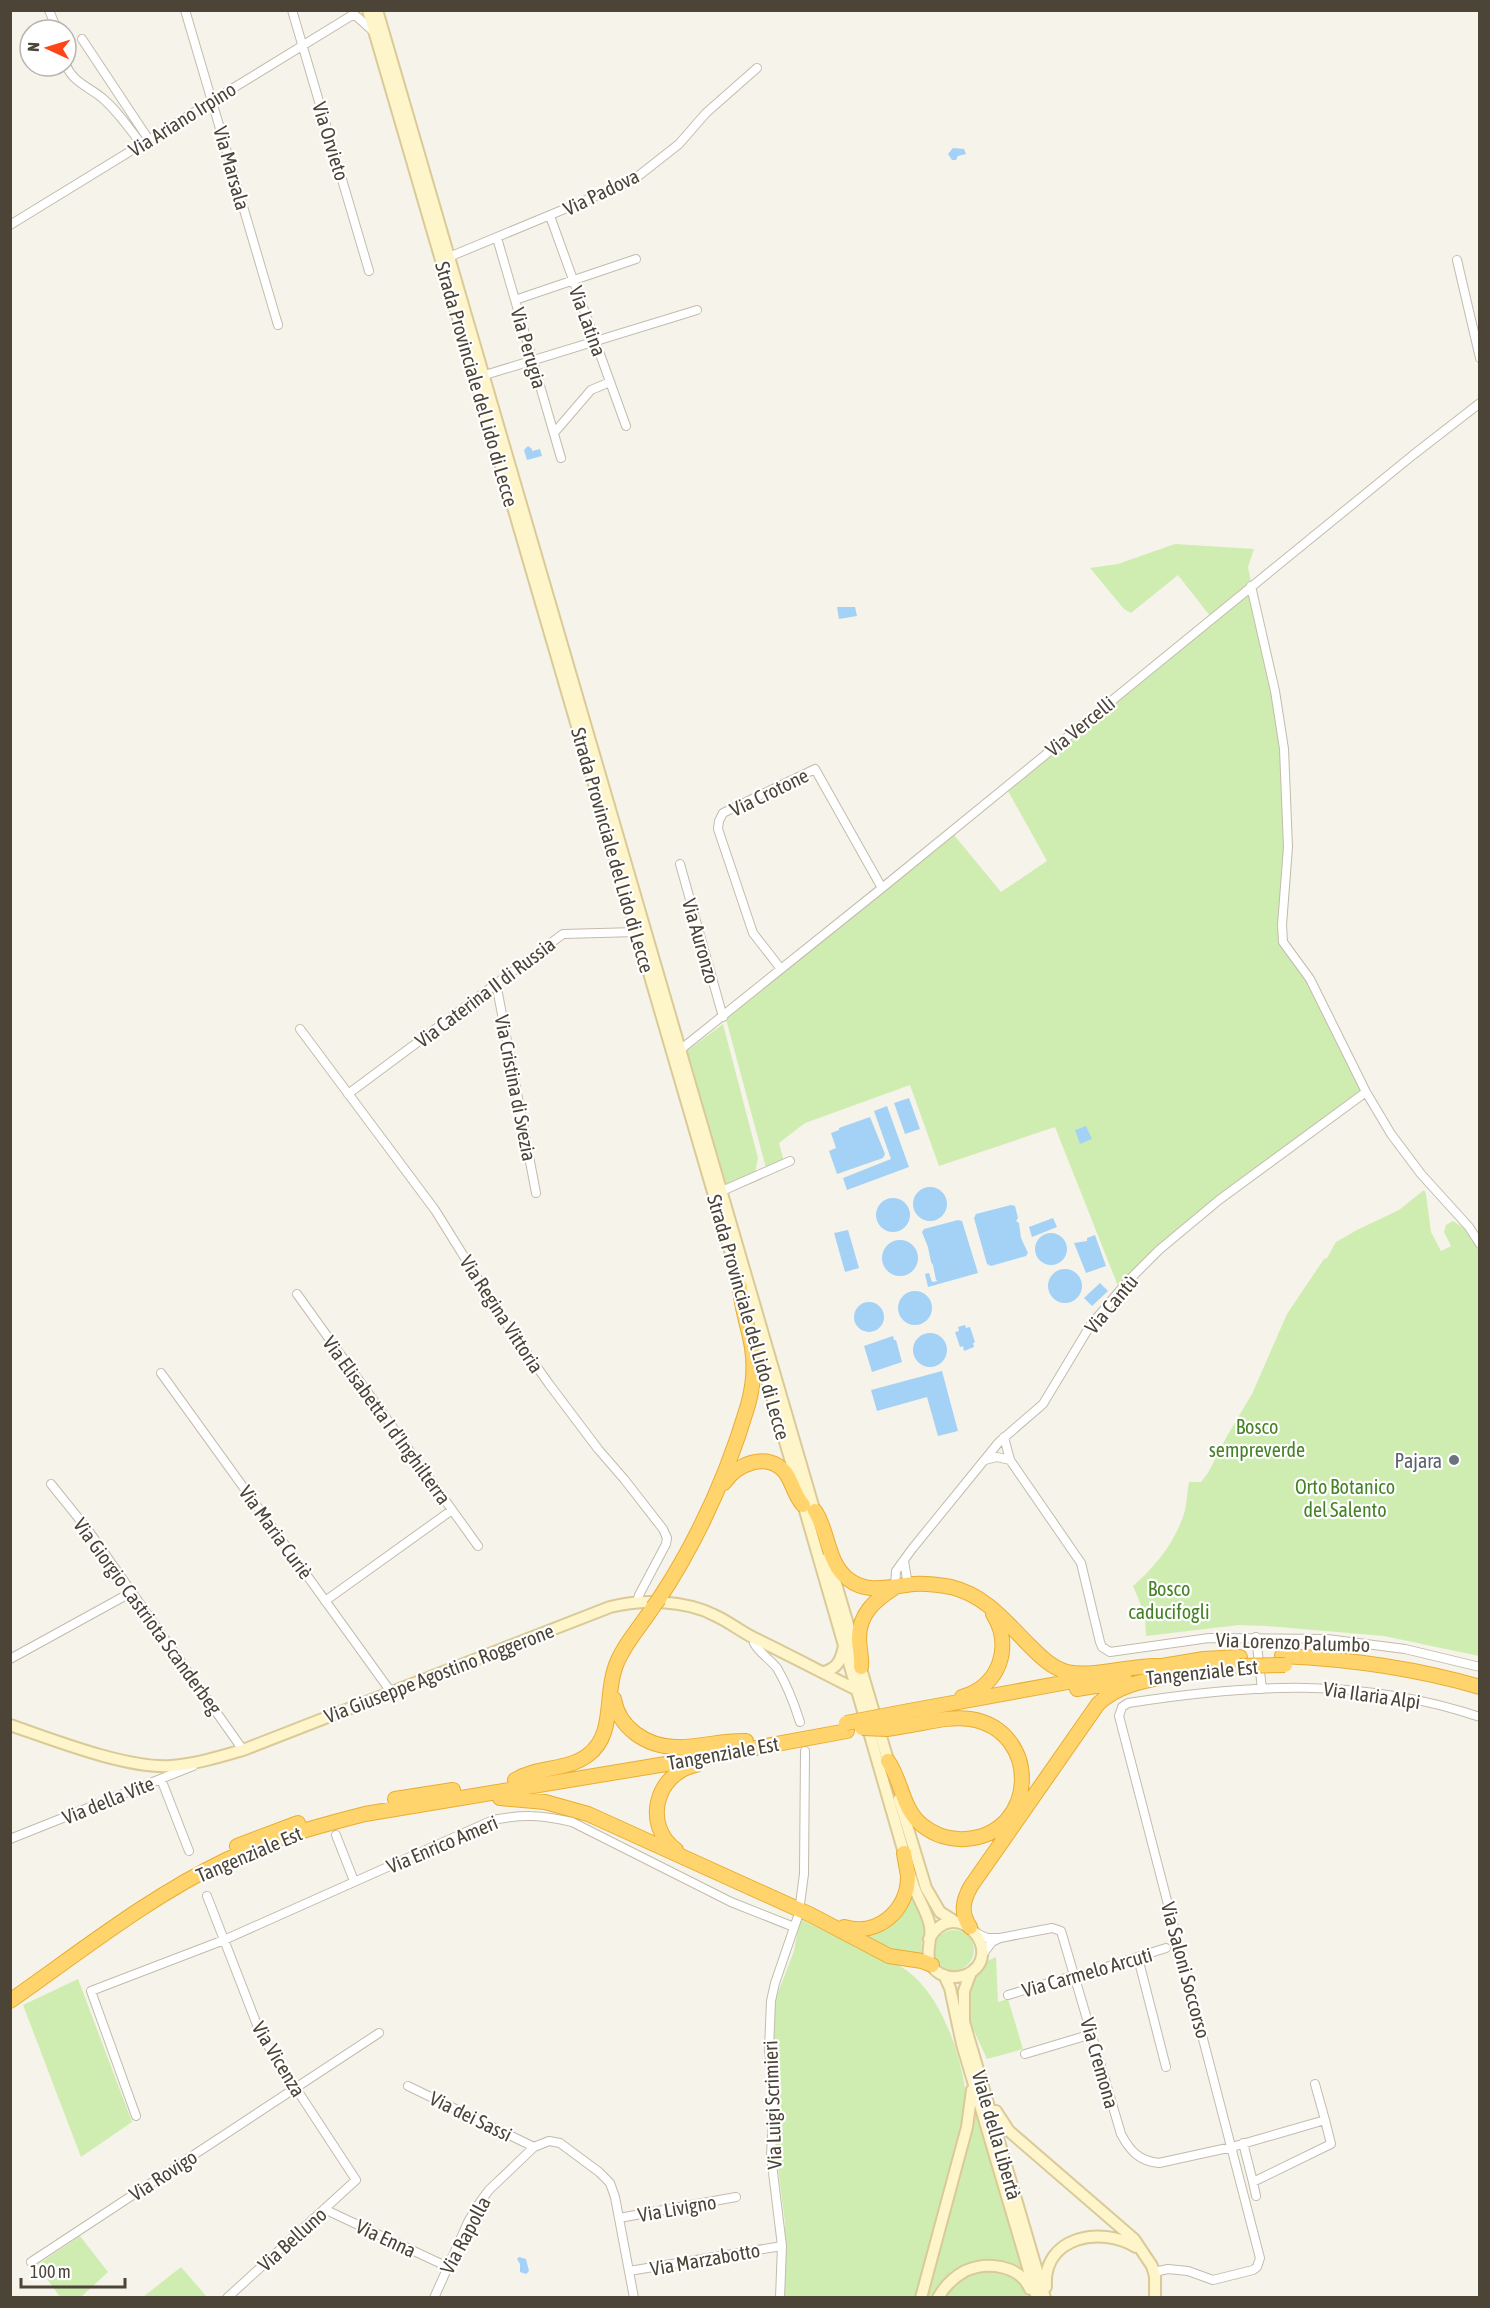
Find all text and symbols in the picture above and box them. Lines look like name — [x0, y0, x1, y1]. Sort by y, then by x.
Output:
north arrow — [18, 18, 78, 78]
text: N — [24, 42, 42, 52]
street label: Via Ariano Irpino — [124, 77, 240, 161]
street label: Via Orvieto — [308, 99, 354, 183]
street label: Via Marsala — [209, 123, 255, 213]
street label: Via Padova — [559, 164, 643, 220]
street label: Strada Provinciale del Lido di Lecce — [431, 259, 523, 509]
street label: Via Latina — [565, 283, 611, 359]
street label: Via Perugia — [506, 305, 552, 391]
street label: Via Vercelli — [1041, 691, 1119, 761]
street label: Strada Provinciale del Lido di Lecce — [567, 725, 659, 975]
street label: Via Crotone — [726, 763, 812, 821]
street label: Via Auronzo — [678, 896, 724, 986]
street label: Via Caterina II di Russia — [411, 932, 559, 1052]
street label: Via Cristina di Svezia — [491, 1013, 541, 1163]
street label: Strada Provinciale del Lido di Lecce — [703, 1192, 795, 1442]
street label: Via Regina Vittoria — [455, 1251, 549, 1377]
street label: Via Cantù — [1080, 1270, 1142, 1338]
street label: Via Elisabetta I d'Inghilterra — [318, 1331, 456, 1509]
park label: Bosco sempreverde — [1209, 1415, 1305, 1461]
place label: Pajara — [1395, 1449, 1442, 1472]
marker: Pajara — [1447, 1453, 1461, 1467]
park label: Orto Botanico del Salento — [1295, 1475, 1395, 1521]
street label: Via Maria Curiè — [234, 1481, 318, 1583]
street label: Via Giorgio Castriota Scanderbeg — [69, 1513, 227, 1719]
park label: Bosco caducifogli — [1128, 1577, 1210, 1623]
street label: Via Giuseppe Agostino Roggerone — [321, 1619, 557, 1727]
street label: Via Lorenzo Palumbo — [1215, 1628, 1371, 1656]
street label: Tangenziale Est — [1145, 1655, 1259, 1689]
street label: Via Ilaria Alpi — [1322, 1677, 1422, 1713]
street label: Tangenziale Est — [665, 1732, 781, 1774]
street label: Via della Vite — [59, 1771, 157, 1829]
street label: Via Enrico Ameri — [383, 1810, 501, 1878]
street label: Tangenziale Est — [193, 1821, 306, 1887]
street label: Via Saloni Soccorso — [1157, 1899, 1215, 2041]
street label: Via Carmelo Arcuti — [1019, 1942, 1155, 2002]
street label: Via Cremona — [1076, 2015, 1124, 2111]
street label: Via Vicenza — [248, 2017, 310, 2101]
street label: Via Luigi Scrimieri — [758, 2040, 786, 2170]
street label: Viale della Libertà — [968, 2068, 1026, 2202]
street label: Via dei Sassi — [426, 2086, 516, 2146]
street label: Via Rovigo — [125, 2145, 201, 2205]
street label: Via Livigno — [636, 2190, 718, 2226]
street label: Via Rapolla — [435, 2192, 495, 2278]
street label: Via Belluno — [253, 2202, 331, 2276]
street label: Via Enna — [352, 2214, 420, 2262]
street label: Via Marzabotto — [648, 2238, 762, 2280]
scale bar — [21, 2251, 124, 2289]
text: 100 m — [30, 2261, 71, 2282]

